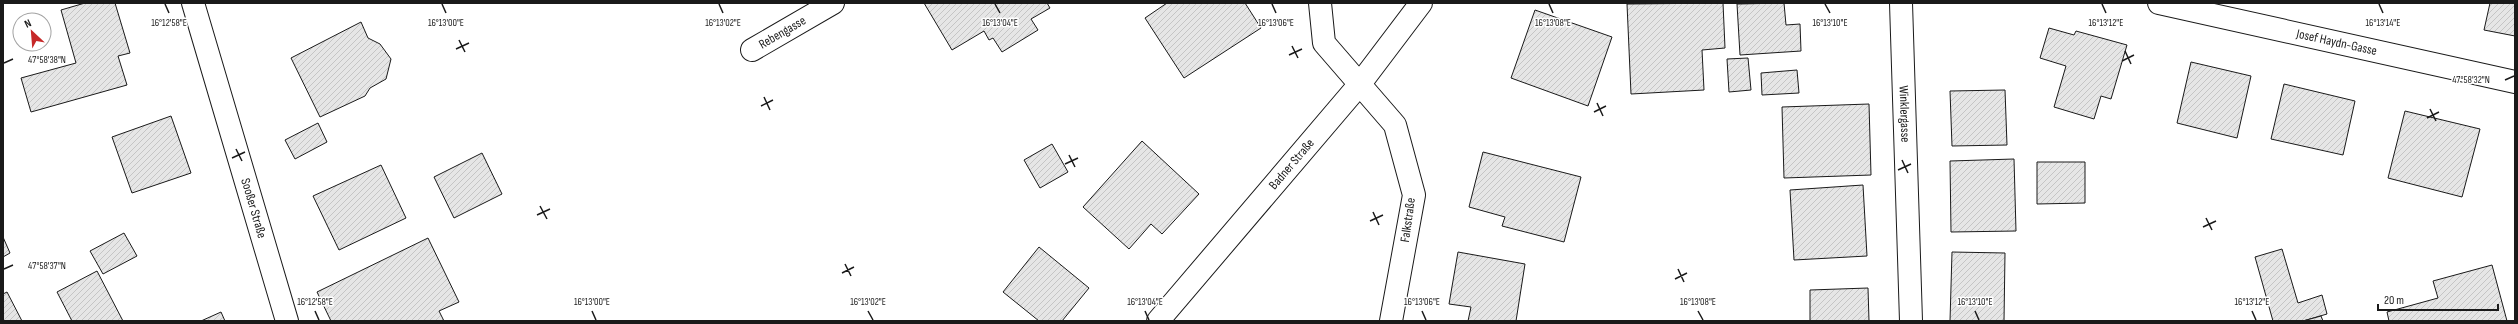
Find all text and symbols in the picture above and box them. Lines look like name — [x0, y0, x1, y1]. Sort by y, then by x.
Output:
north arrow — [12, 12, 52, 52]
street label: Rebengasse — [756, 13, 809, 52]
text: N — [22, 16, 33, 31]
text: 16°12'58"E — [151, 17, 187, 29]
text: 16°13'00"E — [428, 17, 464, 29]
text: 16°13'02"E — [705, 17, 741, 29]
text: 16°13'04"E — [982, 17, 1018, 29]
text: 16°13'06"E — [1258, 17, 1294, 29]
text: 16°13'08"E — [1535, 17, 1571, 29]
text: 16°13'10"E — [1812, 17, 1848, 29]
text: 16°13'12"E — [2089, 17, 2123, 29]
text: 16°13'14"E — [2366, 17, 2400, 29]
street label: Josef Haydn-Gasse — [2294, 26, 2378, 59]
text: 47°58'38"N — [28, 54, 66, 66]
text: 47°58'32"N — [2452, 74, 2490, 86]
street label: Winklergasse — [1896, 85, 1913, 143]
street label: Badner Straße — [1265, 136, 1318, 193]
street label: Sooßer Straße — [237, 176, 270, 240]
street label: Falkstraße — [1397, 197, 1419, 243]
text: 47°58'37"N — [28, 260, 66, 272]
scale bar — [2378, 286, 2498, 312]
text: 20 m — [2384, 293, 2404, 308]
text: 16°12'58"E — [297, 296, 333, 308]
text: 16°13'00"E — [574, 296, 610, 308]
text: 16°13'02"E — [850, 296, 886, 308]
text: 16°13'04"E — [1127, 296, 1163, 308]
text: 16°13'06"E — [1404, 296, 1440, 308]
text: 16°13'08"E — [1680, 296, 1716, 308]
text: 16°13'10"E — [1957, 296, 1993, 308]
text: 16°13'12"E — [2235, 296, 2269, 308]

